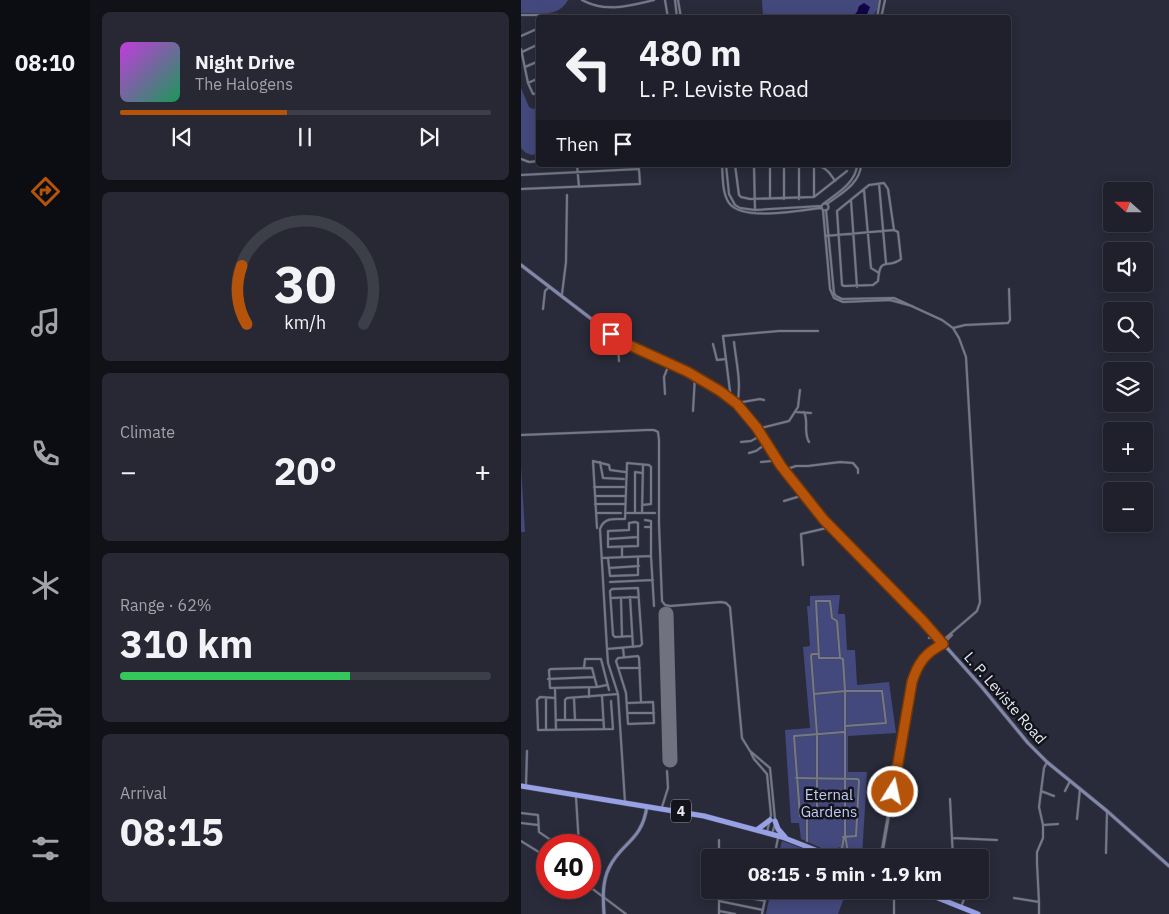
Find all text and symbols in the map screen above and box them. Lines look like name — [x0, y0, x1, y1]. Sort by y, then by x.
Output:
text: 480 m — [639, 30, 742, 76]
icon: left — [556, 35, 621, 100]
text: 08:10 — [15, 48, 75, 77]
text: Night Drive — [195, 50, 295, 74]
text: The Halogens — [195, 74, 293, 94]
text: L. P. Leviste Road — [639, 74, 809, 103]
icon: previous — [168, 123, 196, 151]
icon: pause — [291, 123, 319, 151]
icon: next — [415, 123, 443, 151]
icon: arrive — [609, 130, 637, 158]
text: Then — [556, 132, 599, 156]
icon: directions — [28, 174, 63, 209]
north arrow — [1103, 182, 1153, 232]
map controls — [1103, 182, 1153, 532]
button: sound — [1103, 242, 1153, 292]
text: 30 — [274, 250, 337, 317]
button: search — [1103, 302, 1153, 352]
icon: music — [28, 305, 63, 340]
text: km/h — [285, 311, 327, 334]
pin — [590, 313, 632, 355]
icon: arrive — [597, 320, 625, 348]
button: layers — [1103, 362, 1153, 412]
text: Climate — [120, 422, 175, 442]
button: + — [1103, 422, 1153, 472]
icon: phone — [28, 436, 63, 471]
text: 20° — [274, 446, 337, 495]
text: − — [120, 453, 137, 490]
text: + — [474, 453, 491, 490]
button: − — [1103, 482, 1153, 532]
icon: climate — [28, 568, 63, 603]
text: Range · 62% — [120, 595, 212, 615]
text: 310 km — [120, 619, 253, 668]
street label: L. P. Leviste Road — [960, 648, 1051, 748]
icon: car — [28, 699, 63, 734]
position arrow — [866, 765, 918, 817]
text: Arrival — [120, 783, 167, 803]
park label: Eternal Gardens — [801, 785, 857, 821]
road number: 4 — [671, 799, 691, 822]
text: 08:15 — [120, 807, 224, 856]
icon: filters — [28, 831, 63, 866]
speed limit sign: 40 — [536, 834, 601, 899]
text: 08:15 · 5 min · 1.9 km — [748, 862, 942, 886]

